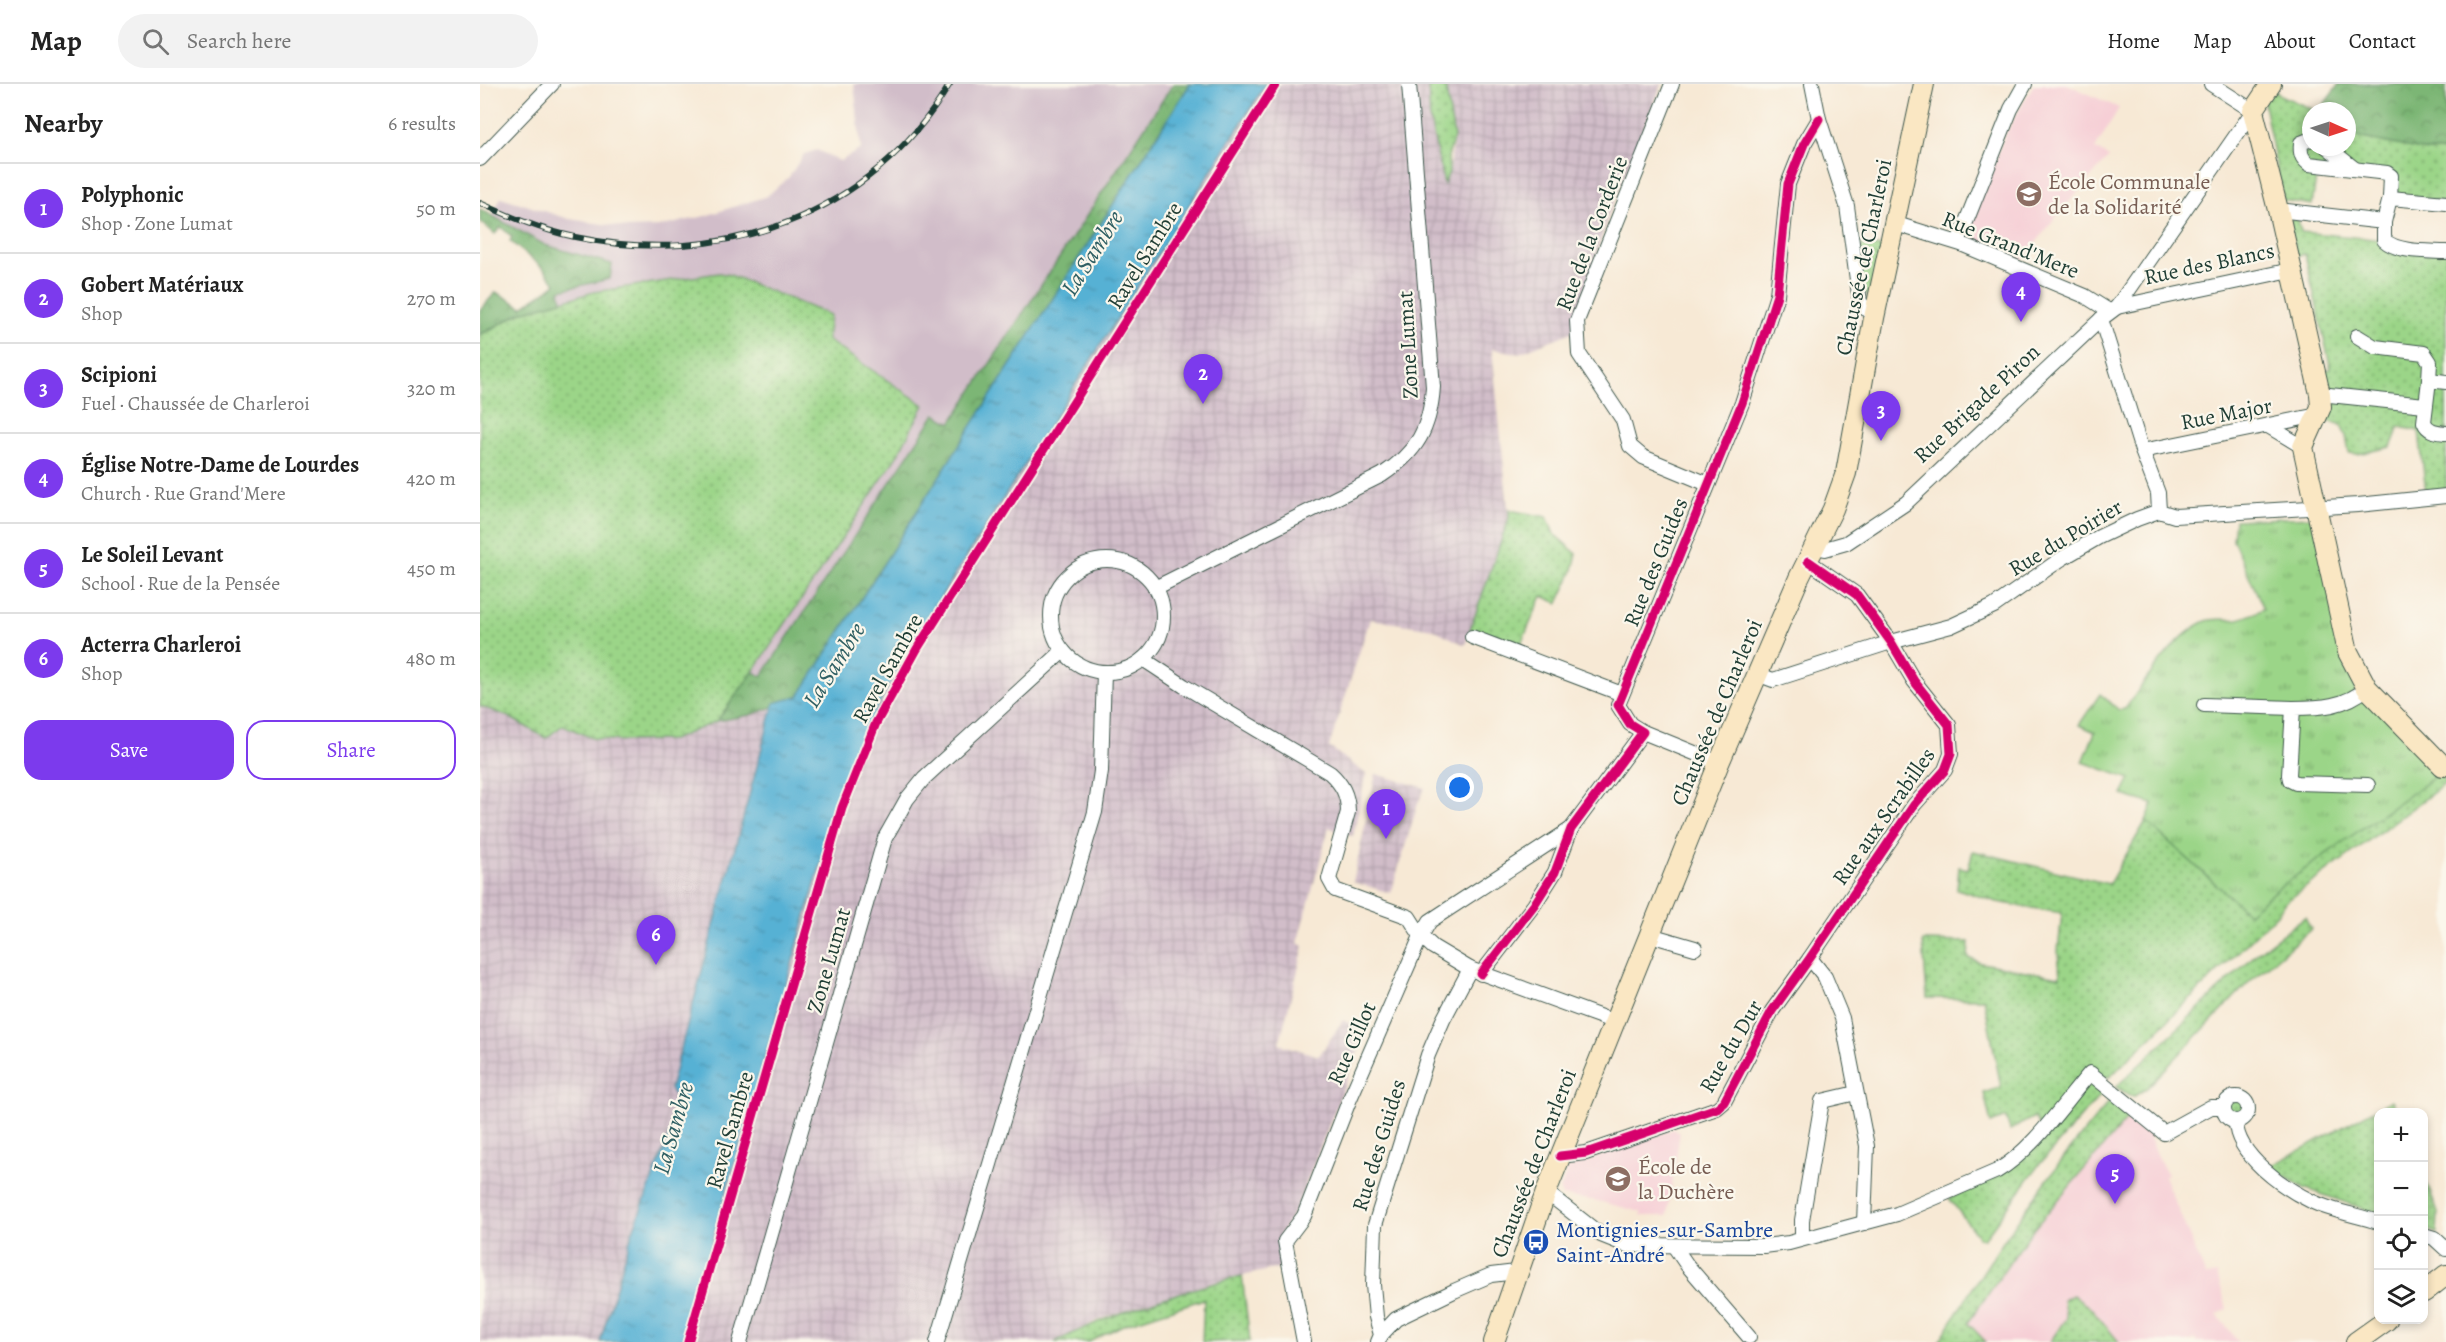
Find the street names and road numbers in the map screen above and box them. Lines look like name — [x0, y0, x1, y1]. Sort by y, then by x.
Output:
street label: Rue de la Corderie — [1549, 152, 1635, 315]
street label: Chaussée de Charleroi — [1828, 156, 1899, 358]
street label: Ravel Sambre — [1100, 196, 1190, 315]
street label: Rue Grand'Mere — [1938, 204, 2084, 286]
street label: Rue des Blancs — [2141, 236, 2277, 292]
street label: Zone Lumat — [1390, 290, 1426, 400]
street label: Rue Brigade Piron — [1907, 337, 2046, 470]
street label: Rue Major — [2178, 390, 2274, 438]
street label: Rue du Poirier — [2003, 492, 2128, 584]
street label: Rue des Guides — [1616, 493, 1695, 631]
street label: Ravel Sambre — [845, 608, 930, 729]
street label: Chaussée de Charleroi — [1664, 614, 1770, 810]
street label: Rue aux Scrabilles — [1825, 742, 1942, 891]
street label: Zone Lumat — [800, 904, 858, 1016]
street label: Rue du Dur — [1692, 995, 1770, 1098]
street label: Rue Gillot — [1320, 997, 1384, 1090]
street label: Chaussée de Charleroi — [1484, 1065, 1584, 1262]
street label: Ravel Sambre — [699, 1068, 761, 1193]
street label: Rue des Guides — [1345, 1076, 1413, 1215]

